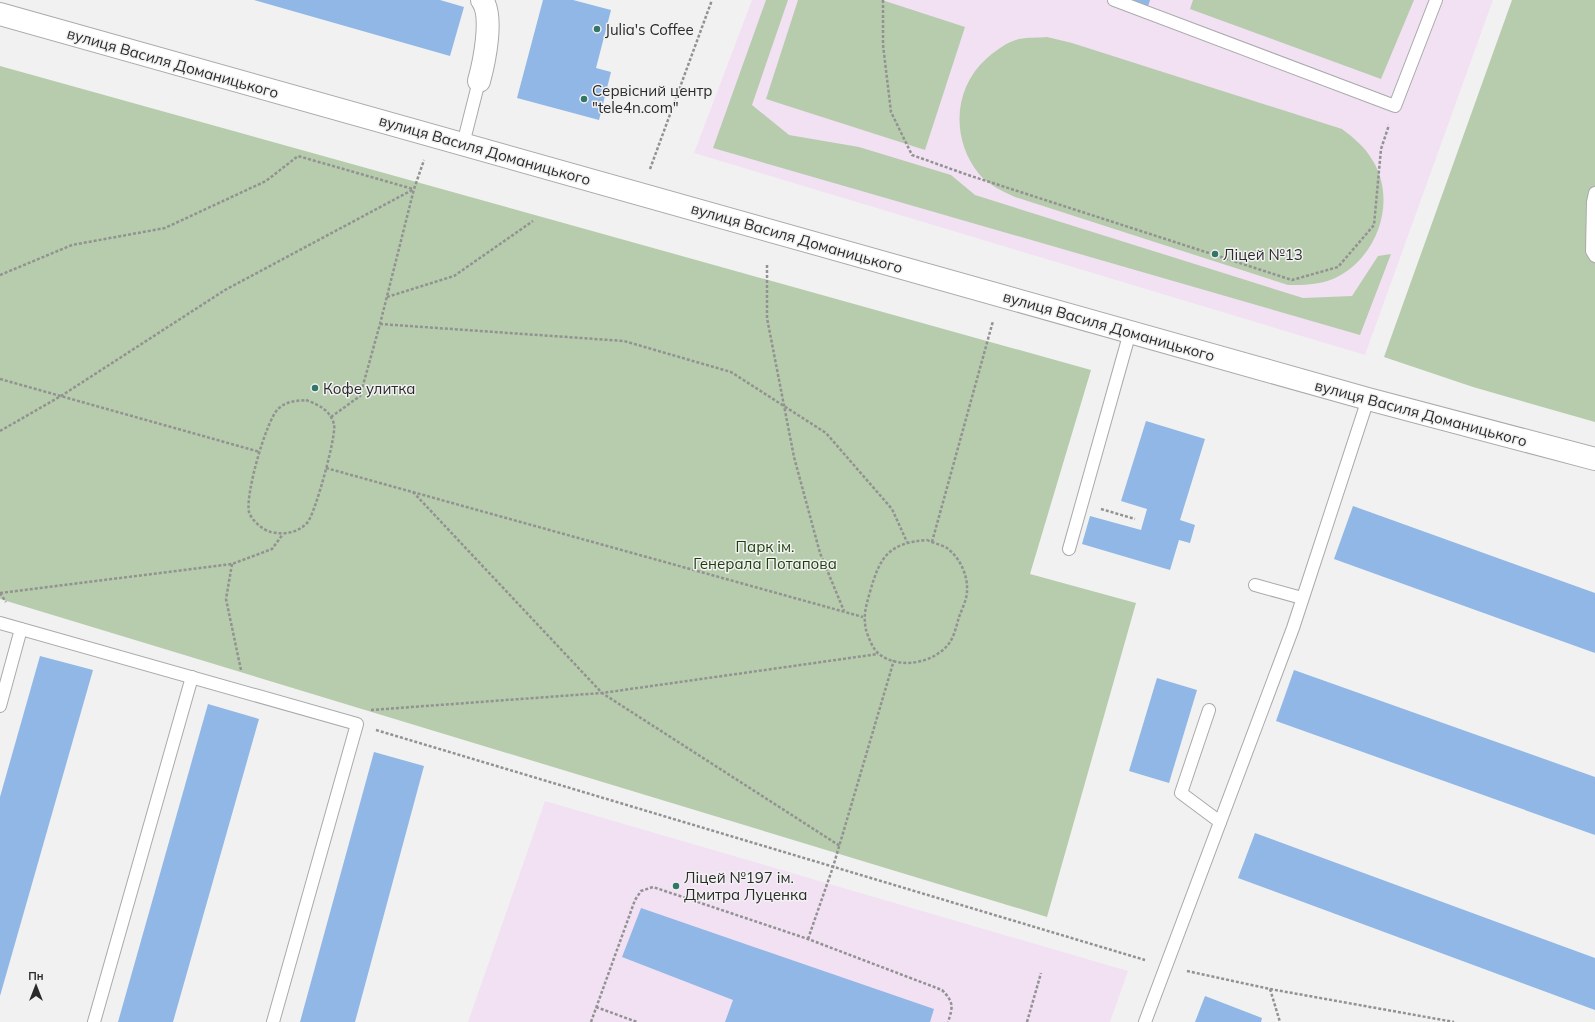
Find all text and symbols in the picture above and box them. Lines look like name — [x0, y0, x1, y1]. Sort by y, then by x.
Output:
place label: Julia's Coffee — [605, 20, 694, 39]
street label: вулиця Василя Доманицького — [65, 24, 281, 102]
marker: Julia's Coffee — [592, 24, 602, 34]
place label: Сервісний центр "tele4n.com" — [592, 81, 712, 117]
marker: Сервісний центр "tele4n.com" — [579, 94, 589, 104]
street label: вулиця Василя Доманицького — [377, 111, 593, 189]
street label: вулиця Василя Доманицького — [689, 199, 905, 277]
place label: Ліцей №13 — [1223, 245, 1303, 264]
marker: Ліцей №13 — [1210, 249, 1220, 259]
street label: вулиця Василя Доманицького — [1001, 287, 1217, 365]
street label: вулиця Василя Доманицького — [1313, 375, 1529, 451]
place label: Кофе улитка — [323, 379, 415, 398]
marker: Кофе улитка — [310, 383, 320, 393]
park label: Парк ім. Генерала Потапова — [693, 537, 837, 573]
place label: Ліцей №197 ім. Дмитра Луценка — [684, 868, 807, 904]
marker: Ліцей №197 ім. Дмитра Луценка — [671, 881, 681, 891]
north arrow — [16, 966, 56, 1006]
text: Пн — [28, 969, 44, 983]

